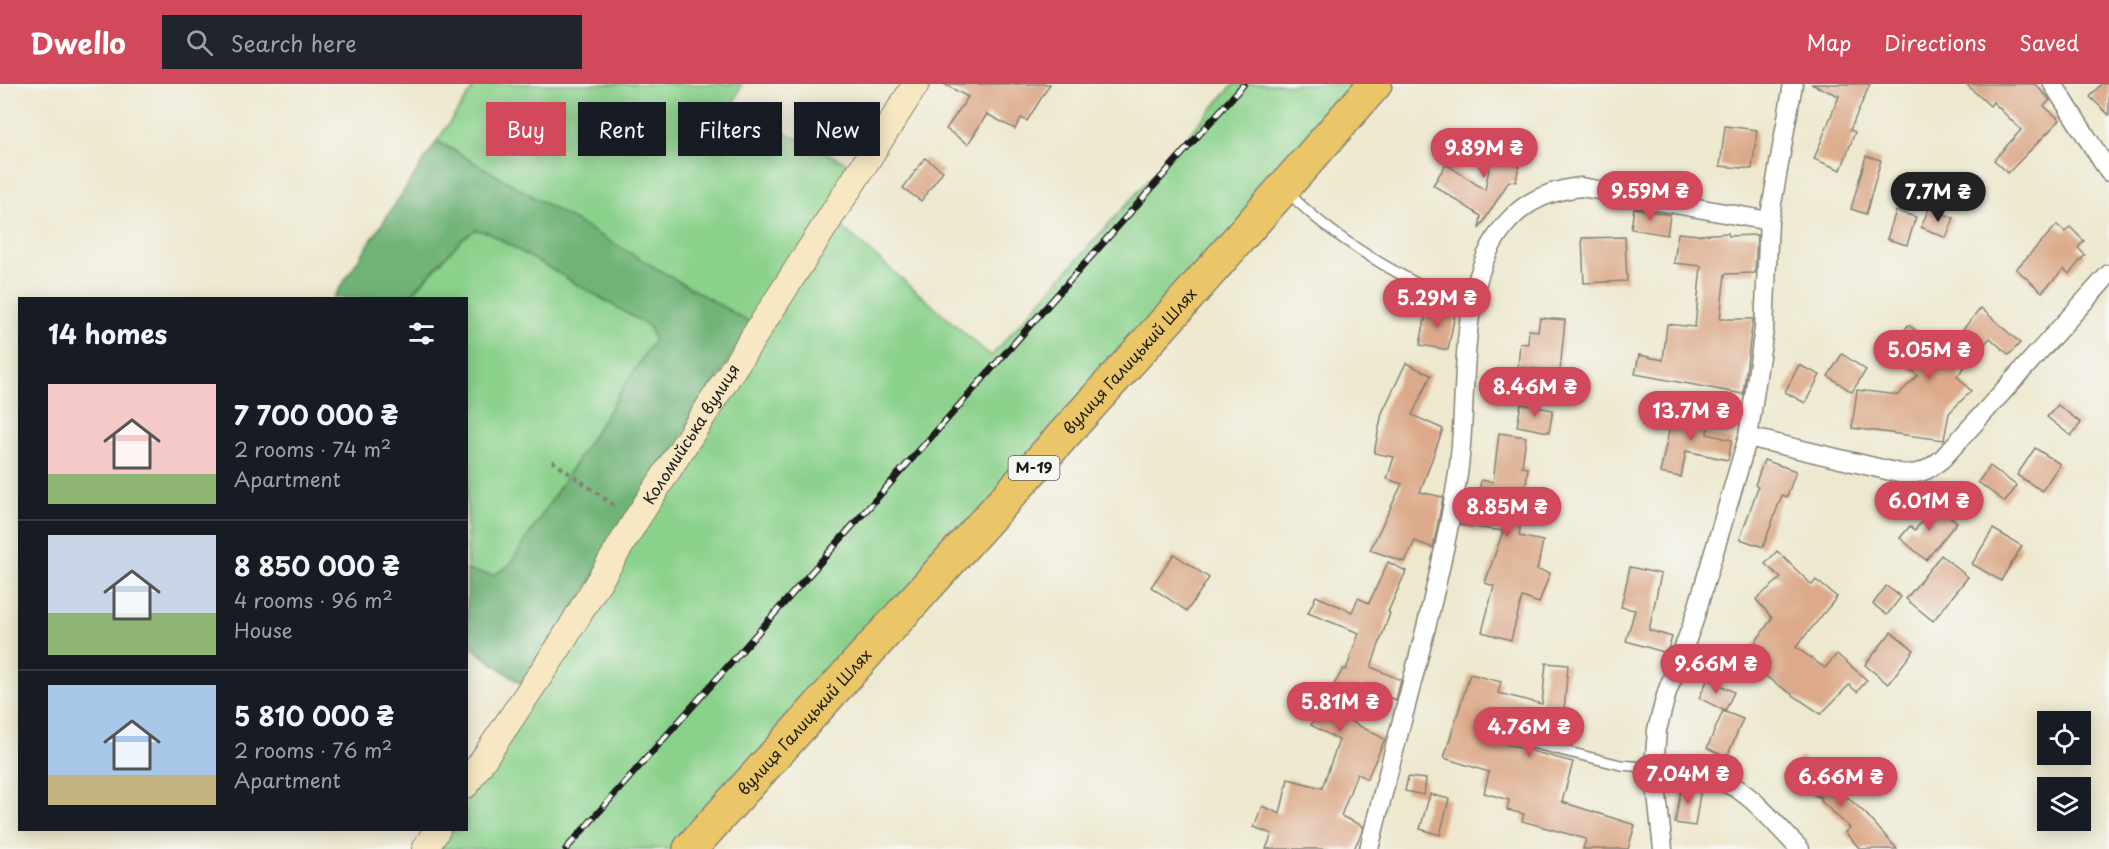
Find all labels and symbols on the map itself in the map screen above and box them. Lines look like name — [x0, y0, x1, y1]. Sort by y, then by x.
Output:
pin: 9.89M ₴ — [1429, 128, 1539, 179]
pin: 9.59M ₴ — [1595, 171, 1705, 222]
pin: 7.7M ₴ — [1889, 172, 1987, 223]
pin: 5.29M ₴ — [1382, 278, 1492, 329]
street label: вулиця Галицький Шлях — [1057, 282, 1202, 439]
pin: 5.05M ₴ — [1874, 330, 1984, 381]
street label: Коломийська вулиця — [636, 359, 744, 509]
pin: 8.46M ₴ — [1480, 367, 1590, 418]
pin: 13.7M ₴ — [1636, 391, 1746, 442]
road number: М-19 — [1008, 456, 1060, 480]
pin: 6.01M ₴ — [1874, 481, 1984, 532]
pin: 8.85M ₴ — [1452, 487, 1562, 538]
street label: вулиця Галицький Шлях — [731, 643, 876, 800]
pin: 9.66M ₴ — [1661, 644, 1771, 695]
pin: 5.81M ₴ — [1285, 682, 1395, 733]
pin: 4.76M ₴ — [1474, 707, 1584, 758]
pin: 7.04M ₴ — [1633, 754, 1743, 805]
pin: 6.66M ₴ — [1786, 757, 1896, 808]

